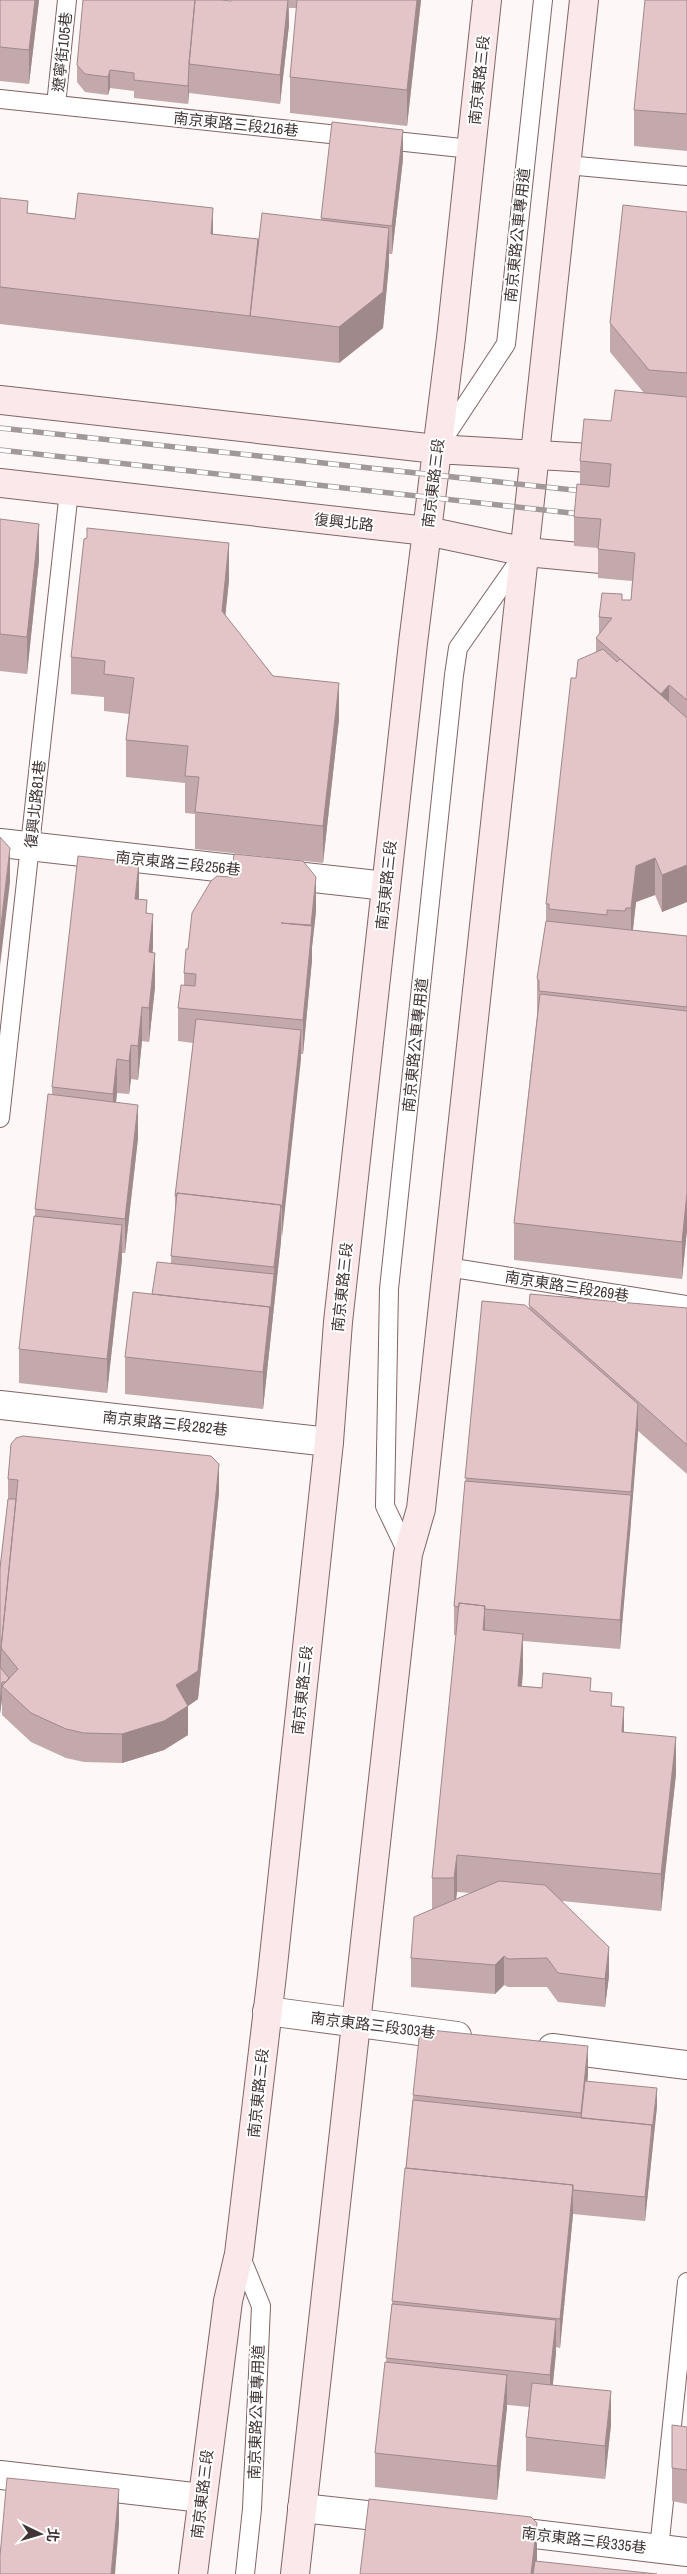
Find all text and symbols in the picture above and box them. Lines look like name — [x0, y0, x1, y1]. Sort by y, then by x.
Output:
street label: 遼寧街105巷 — [47, 11, 77, 93]
street label: 南京東路三段 — [464, 34, 494, 126]
street label: 南京東路三段216巷 — [172, 107, 300, 141]
street label: 南京東路公車專用道 — [500, 167, 534, 303]
street label: 南京東路三段 — [417, 437, 449, 529]
street label: 復興北路 — [313, 508, 375, 536]
street label: 復興北路81巷 — [20, 759, 50, 849]
street label: 南京東路三段 — [371, 839, 401, 931]
street label: 南京東路三段256巷 — [114, 846, 242, 880]
street label: 南京東路公車專用道 — [398, 977, 432, 1113]
street label: 南京東路三段 — [327, 1241, 357, 1333]
street label: 南京東路三段269巷 — [503, 1266, 631, 1306]
street label: 南京東路三段282巷 — [101, 1406, 229, 1440]
street label: 南京東路三段 — [287, 1644, 317, 1736]
street label: 南京東路三段303巷 — [309, 2007, 437, 2043]
street label: 南京東路三段 — [243, 2047, 273, 2139]
street label: 南京東路公車專用道 — [243, 2344, 269, 2480]
street label: 南京東路三段 — [186, 2448, 218, 2540]
north arrow — [15, 2509, 65, 2559]
street label: 南京東路三段335巷 — [520, 2522, 648, 2558]
text: 北 — [43, 2527, 63, 2543]

